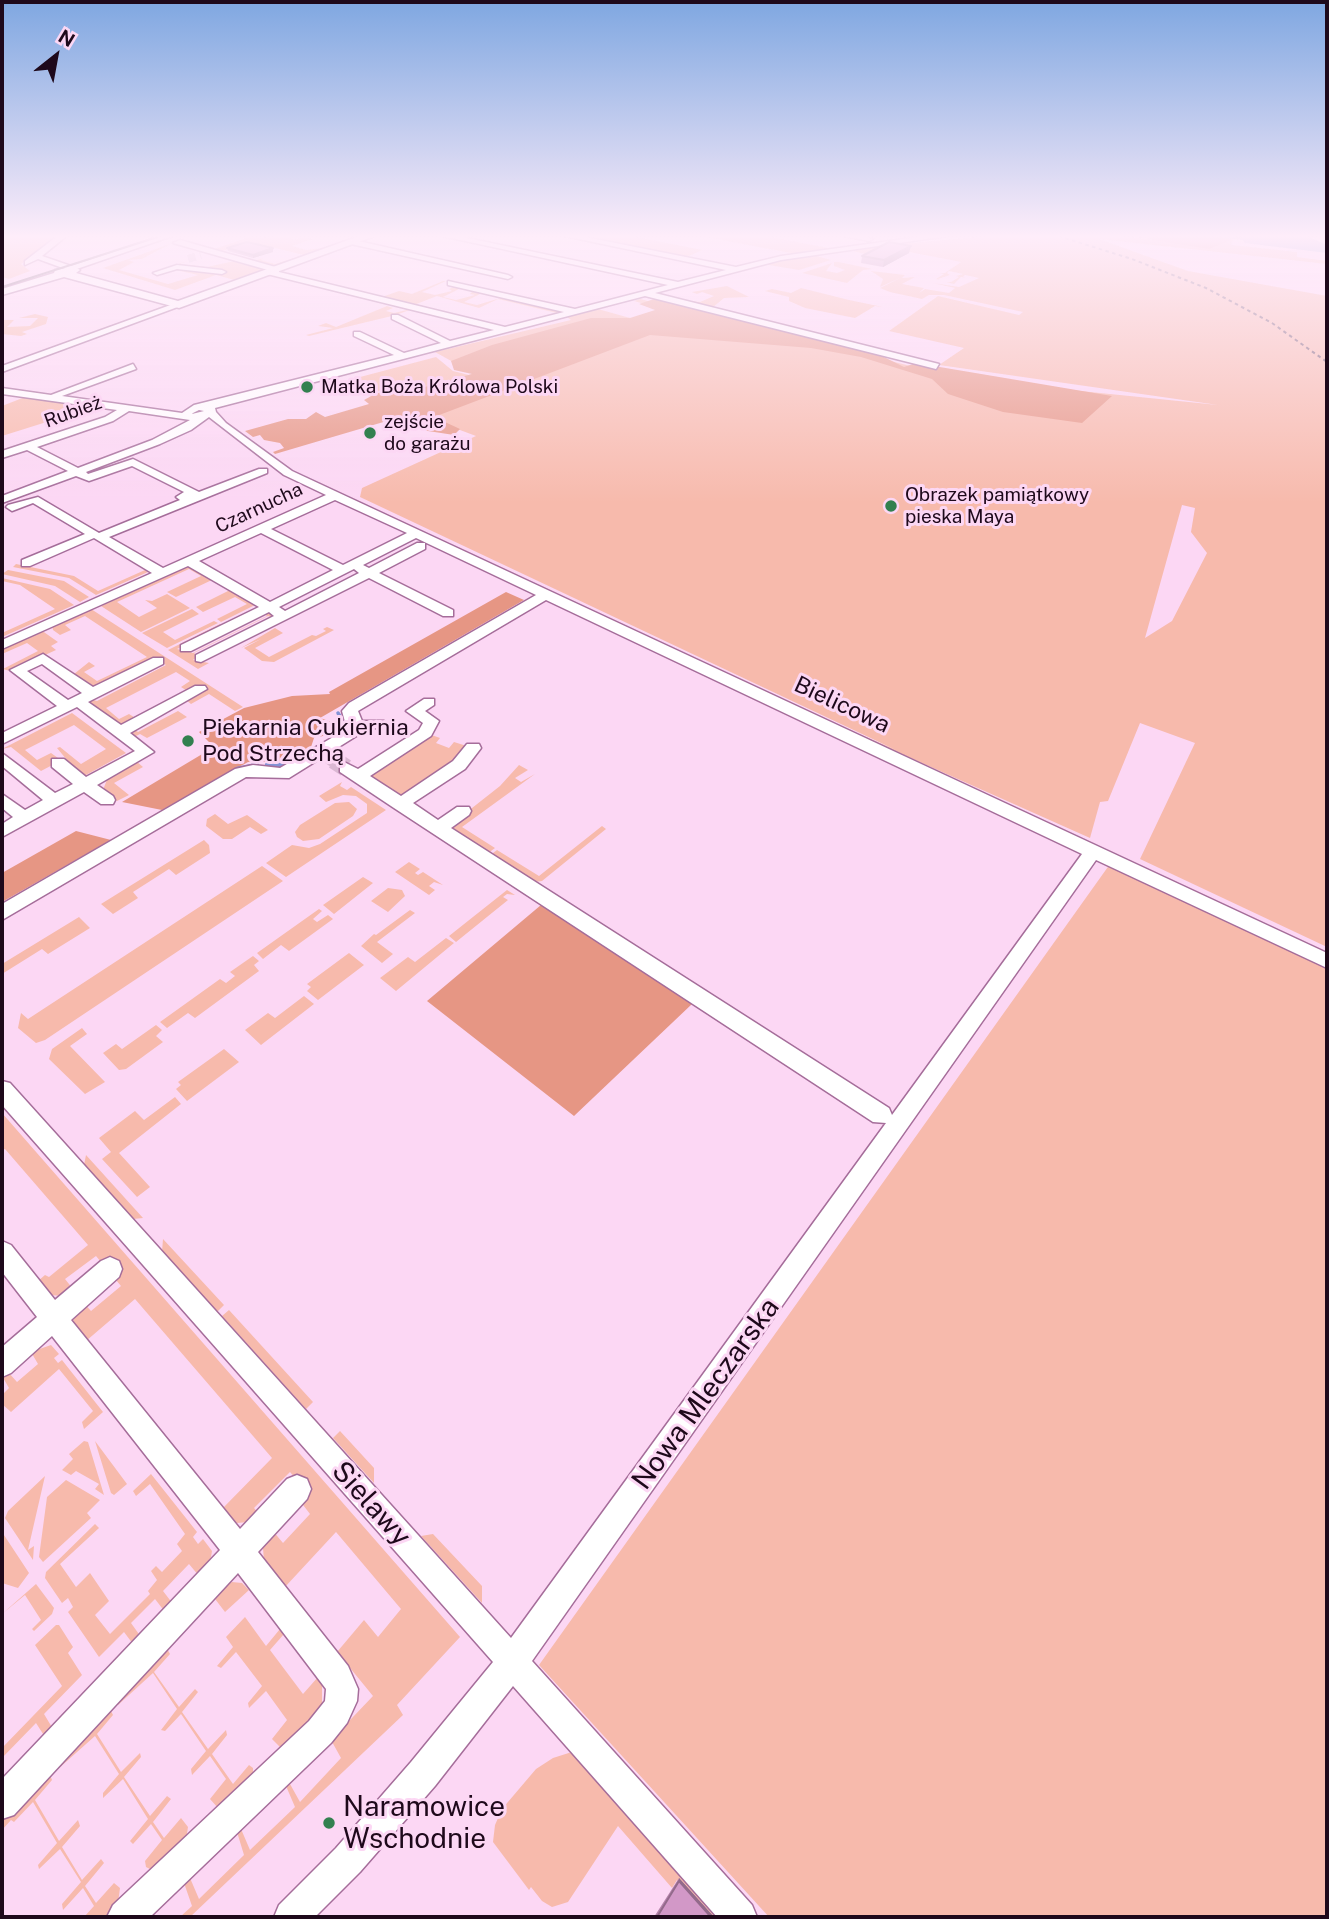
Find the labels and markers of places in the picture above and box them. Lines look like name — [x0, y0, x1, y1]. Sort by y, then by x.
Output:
place label: Matka Boża Królowa Polski — [321, 376, 558, 398]
marker: Matka Boża Królowa Polski — [299, 379, 315, 395]
place label: zejście do garażu — [384, 411, 470, 455]
marker: zejście do garażu — [362, 425, 378, 441]
place label: Obrazek pamiątkowy pieska Maya — [905, 484, 1089, 528]
marker: Obrazek pamiątkowy pieska Maya — [883, 498, 899, 514]
place label: Piekarnia Cukiernia Pod Strzechą — [202, 714, 409, 768]
marker: Piekarnia Cukiernia Pod Strzechą — [180, 733, 196, 749]
place label: Naramowice Wschodnie — [343, 1790, 505, 1856]
marker: Naramowice Wschodnie — [321, 1815, 337, 1831]

